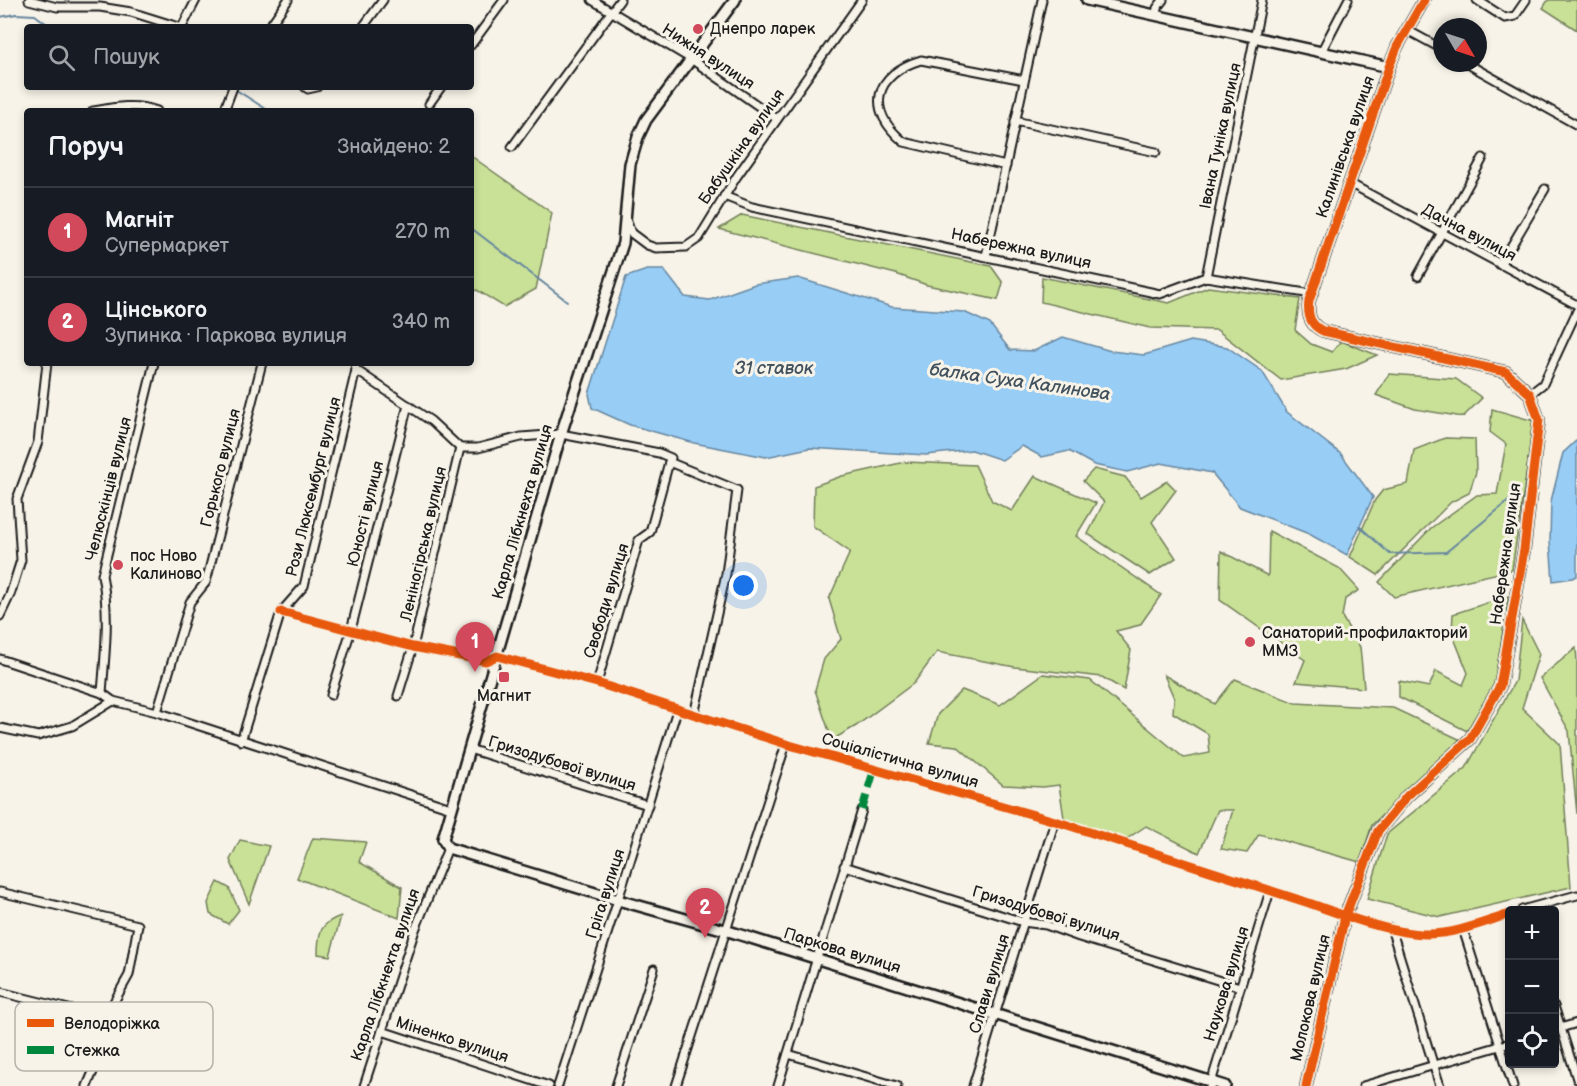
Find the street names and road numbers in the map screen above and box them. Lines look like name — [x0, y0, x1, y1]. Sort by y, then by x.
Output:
street label: Нижня вулиця — [658, 20, 758, 94]
street label: Івана Туніка вулиця — [1196, 61, 1246, 211]
street label: Калинівська вулиця — [1313, 73, 1379, 221]
street label: Бабушкіна вулиця — [695, 86, 789, 208]
street label: Дачна вулиця — [1419, 200, 1519, 266]
street label: Набережна вулиця — [949, 225, 1093, 273]
street label: Рози Люксембург вулиця — [282, 395, 346, 579]
street label: Горького вулиця — [197, 407, 245, 529]
street label: Челюскінців вулиця — [82, 415, 136, 563]
street label: Карла Лібкнехта вулиця — [489, 422, 557, 602]
street label: Юності вулиця — [344, 459, 388, 569]
street label: Леніногірська вулиця — [397, 464, 451, 624]
street label: Набережна вулиця — [1487, 482, 1525, 626]
street label: Свободи вулиця — [580, 541, 634, 661]
street label: Соціалістична вулиця — [819, 729, 981, 793]
street label: Гризодубової вулиця — [486, 732, 638, 796]
street label: Гріга вулиця — [583, 846, 630, 941]
street label: Гризодубової вулиця — [970, 882, 1122, 946]
street label: Карла Лібкнехта вулиця — [348, 886, 424, 1064]
street label: Паркова вулиця — [781, 924, 903, 978]
street label: Наукова вулиця — [1200, 924, 1254, 1044]
street label: Слави вулиця — [966, 932, 1014, 1036]
street label: Молокова вулиця — [1287, 933, 1335, 1063]
street label: Міненко вулиця — [393, 1013, 511, 1067]

